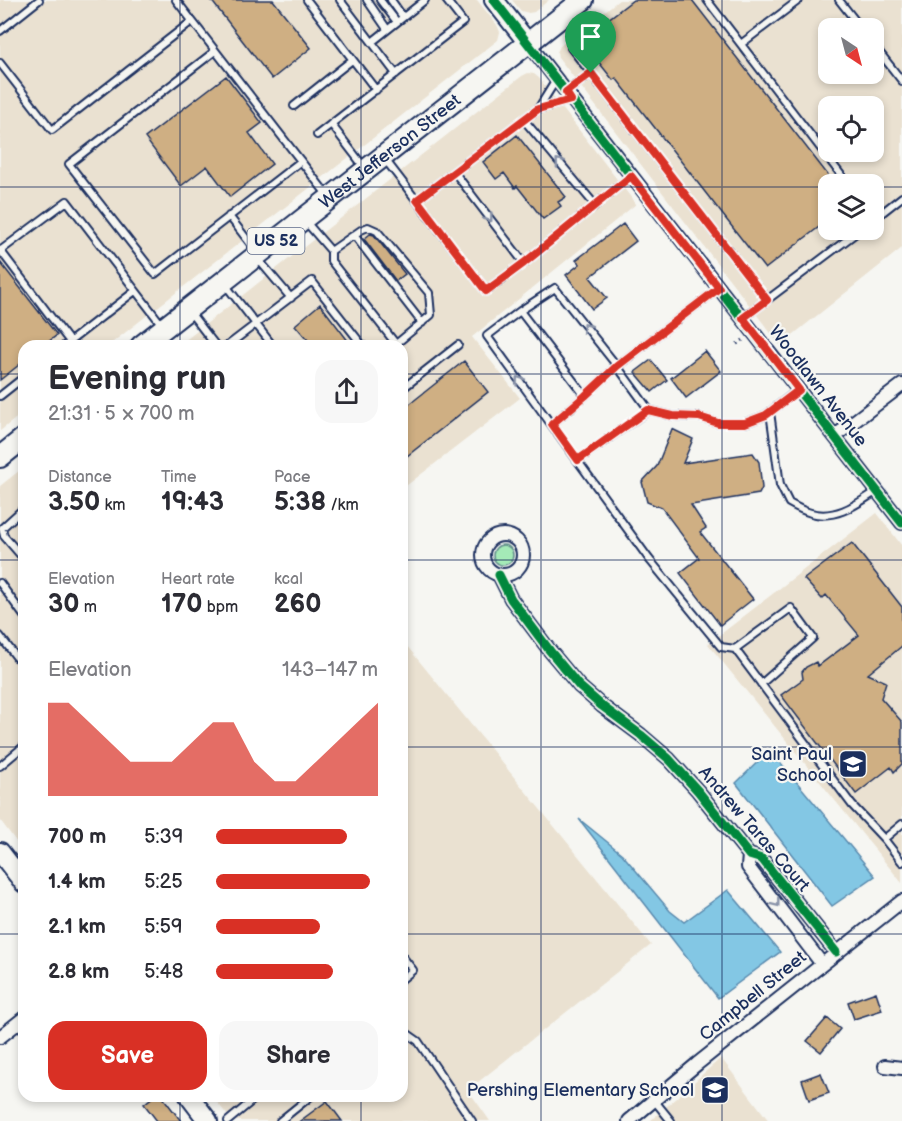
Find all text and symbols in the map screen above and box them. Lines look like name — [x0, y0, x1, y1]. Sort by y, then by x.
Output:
pin — [565, 11, 616, 73]
north arrow — [818, 18, 884, 84]
map controls — [818, 18, 884, 240]
icon: arrive — [574, 20, 607, 53]
street label: West Jefferson Street — [315, 89, 465, 213]
button: locate — [818, 96, 884, 162]
one-way arrow — [556, 158, 567, 169]
button: layers — [818, 174, 884, 240]
one-way arrow — [482, 211, 493, 222]
road number: US 52 — [248, 228, 304, 254]
street label: Woodlawn Avenue — [764, 321, 872, 451]
one-way arrow — [582, 323, 593, 334]
text: Evening run — [48, 359, 226, 399]
button: share — [315, 360, 378, 423]
one-way arrow — [515, 376, 526, 387]
text: 21:31 · 5 × 700 m — [48, 402, 195, 426]
text: Distance — [48, 468, 112, 487]
text: Time — [161, 468, 196, 487]
text: Pace — [274, 468, 310, 487]
text: 3.50 — [48, 487, 100, 518]
text: 19:43 — [161, 487, 224, 518]
text: 5:38 — [274, 487, 326, 518]
text: km — [100, 496, 126, 515]
text: /km — [326, 496, 359, 515]
text: Elevation — [48, 570, 115, 589]
text: Heart rate — [161, 570, 235, 589]
text: kcal — [274, 570, 303, 589]
text: 30 — [48, 589, 79, 620]
text: 170 — [161, 589, 203, 620]
text: 260 — [274, 589, 322, 620]
text: m — [79, 598, 97, 617]
text: bpm — [203, 598, 238, 617]
text: Elevation — [48, 658, 131, 682]
text: 143–147 m — [282, 658, 378, 682]
place label: Saint Paul School — [751, 744, 832, 786]
school or university icon: Saint Paul School — [837, 748, 869, 780]
street label: Andrew Taras Court — [694, 762, 814, 896]
text: 700 m — [48, 825, 106, 849]
text: 5:39 — [144, 825, 183, 849]
text: 1.4 km — [48, 870, 106, 894]
text: 5:25 — [144, 870, 183, 894]
one-way arrow — [768, 897, 779, 908]
text: 2.1 km — [48, 915, 106, 939]
text: 5:59 — [144, 915, 183, 939]
street label: Campbell Street — [695, 946, 811, 1045]
text: 2.8 km — [48, 960, 109, 984]
text: 5:48 — [144, 960, 183, 984]
button: Save — [48, 1021, 207, 1090]
button: Share — [219, 1021, 378, 1090]
school or university icon: Pershing Elementary School — [699, 1074, 731, 1106]
place label: Pershing Elementary School — [467, 1080, 694, 1101]

